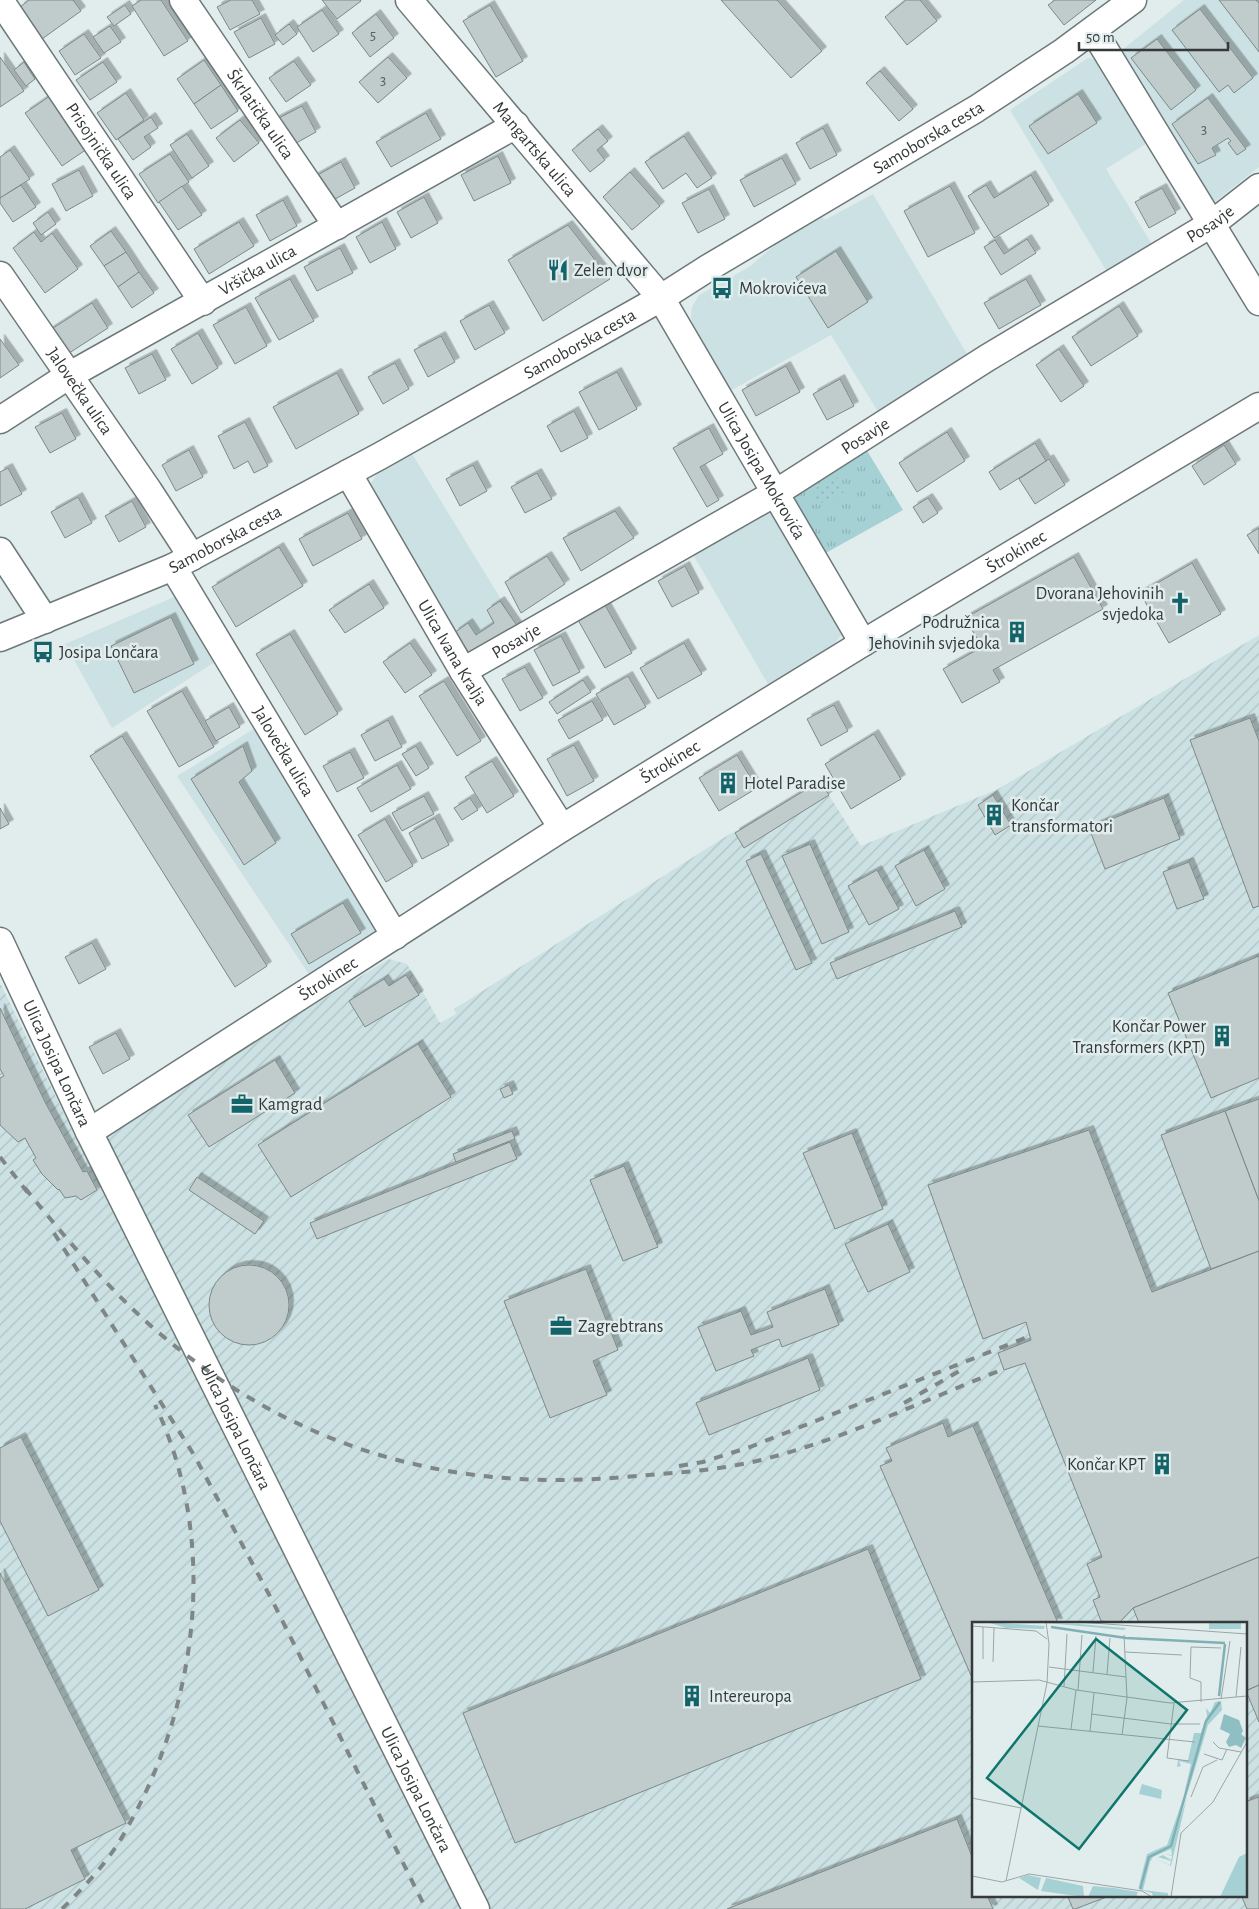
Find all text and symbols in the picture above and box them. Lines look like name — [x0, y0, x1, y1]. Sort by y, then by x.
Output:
scale bar — [1079, 20, 1228, 52]
house number: 5 — [370, 28, 376, 43]
text: 50 m — [1086, 30, 1115, 45]
street label: Škrlatička ulica — [223, 65, 297, 163]
house number: 3 — [380, 73, 386, 88]
street label: Mangartska ulica — [489, 98, 579, 201]
street label: Samoborska cesta — [870, 99, 987, 178]
street label: Prisojnička ulica — [62, 100, 140, 203]
house number: 3 — [1201, 122, 1207, 137]
street label: Posavje — [1184, 202, 1238, 247]
street label: Vršička ulica — [216, 242, 299, 300]
restaurant icon: Zelen dvor — [545, 257, 571, 283]
place label: Zelen dvor — [574, 262, 648, 280]
bus stop icon: Mokrovićeva — [709, 275, 735, 301]
place label: Mokrovićeva — [739, 280, 827, 298]
street label: Samoborska cesta — [521, 306, 639, 383]
street label: Jalovečka ulica — [43, 345, 115, 439]
street label: Ulica Josipa Mokrovića — [714, 399, 808, 543]
street label: Posavje — [839, 415, 893, 458]
street label: Samoborska cesta — [166, 502, 285, 578]
street label: Štrokinec — [982, 528, 1050, 577]
place label: Dvorana Jehovinih svjedoka — [1036, 585, 1164, 624]
church icon: Dvorana Jehovinih svjedoka — [1167, 590, 1193, 616]
street label: Ulica Ivana Kralja — [414, 597, 491, 709]
place label: Podružnica Jehovinih svjedoka — [869, 614, 1000, 653]
building icon: Podružnica Jehovinih svjedoka — [1004, 619, 1030, 645]
street label: Posavje — [489, 621, 544, 663]
bus stop icon: Josipa Lončara — [30, 639, 56, 665]
place label: Josipa Lončara — [59, 644, 159, 662]
street label: Jalovečka ulica — [249, 704, 317, 800]
street label: Štrokinec — [636, 738, 703, 787]
building icon: Hotel Paradise — [715, 770, 741, 796]
place label: Hotel Paradise — [744, 775, 846, 793]
place label: Končar transformatori — [1011, 797, 1113, 836]
building icon: Končar transformatori — [981, 802, 1007, 828]
street label: Štrokinec — [294, 954, 361, 1005]
street label: Ulica Josipa Lončara — [19, 998, 93, 1130]
place label: Končar Power Transformers (KPT) — [1072, 1018, 1206, 1057]
building icon: Končar Power Transformers (KPT) — [1209, 1023, 1235, 1049]
office icon: Kamgrad — [229, 1091, 255, 1117]
place label: Kamgrad — [258, 1096, 322, 1114]
office icon: Zagrebtrans — [548, 1313, 574, 1339]
place label: Zagrebtrans — [578, 1318, 663, 1336]
street label: Ulica Josipa Lončara — [196, 1361, 274, 1493]
building icon: Končar KPT — [1149, 1451, 1175, 1477]
place label: Končar KPT — [1067, 1456, 1146, 1474]
inset map — [972, 1622, 1246, 1896]
building icon: Intereuropa — [679, 1683, 705, 1709]
place label: Intereuropa — [709, 1688, 792, 1706]
street label: Ulica Josipa Lončara — [377, 1724, 454, 1855]

